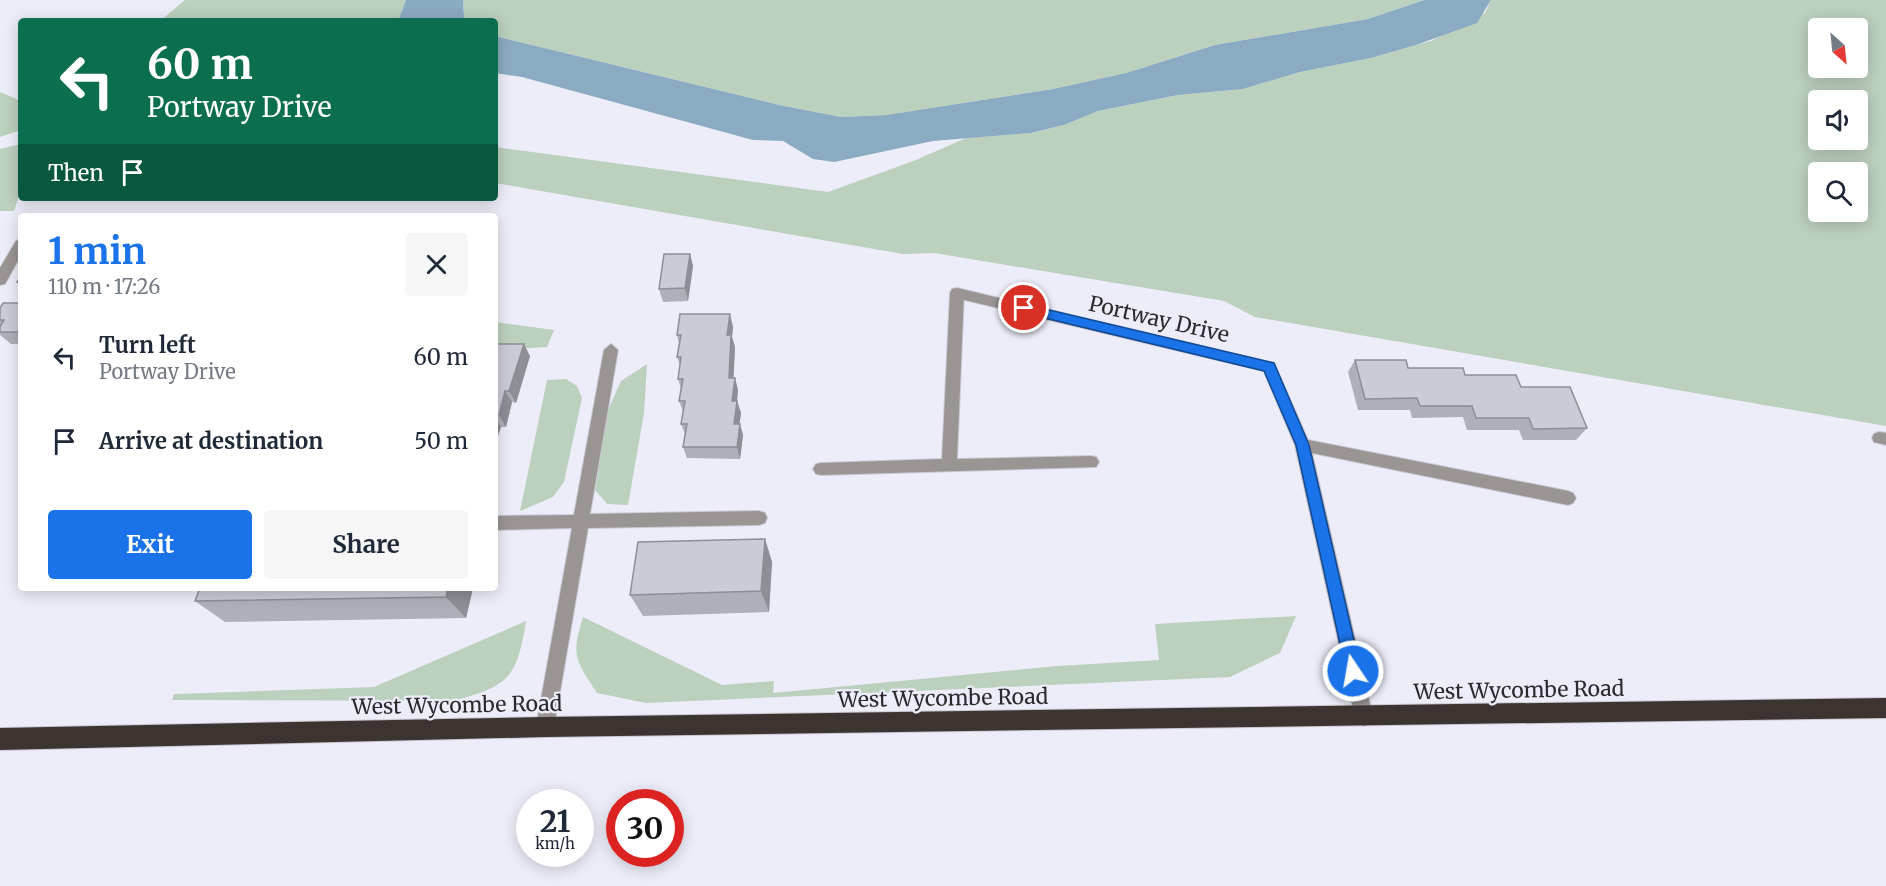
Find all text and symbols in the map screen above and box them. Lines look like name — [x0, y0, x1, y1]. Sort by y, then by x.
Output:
north arrow — [1808, 18, 1868, 78]
map controls — [1808, 18, 1868, 222]
text: 60 m — [147, 38, 253, 90]
icon: left — [48, 42, 126, 120]
text: Portway Drive — [147, 90, 332, 124]
button: sound — [1808, 90, 1868, 150]
icon: arrive — [116, 156, 149, 189]
text: Then — [48, 159, 104, 187]
button: search — [1808, 162, 1868, 222]
text: 1 min — [48, 229, 146, 274]
button: close — [405, 233, 468, 296]
text: 110 m · 17:26 — [48, 274, 160, 299]
pin — [998, 282, 1049, 333]
street label: Portway Drive — [1086, 290, 1232, 348]
icon: arrive — [1007, 291, 1040, 324]
text: Turn left — [99, 331, 196, 359]
icon: left — [48, 341, 81, 374]
text: 60 m — [414, 343, 468, 371]
text: Portway Drive — [99, 359, 236, 384]
icon: arrive — [48, 425, 81, 458]
text: Arrive at destination — [99, 427, 323, 455]
text: 50 m — [414, 427, 468, 455]
button: Exit — [48, 510, 252, 579]
button: Share — [264, 510, 468, 579]
position arrow — [1321, 639, 1385, 703]
street label: West Wycombe Road — [1412, 675, 1625, 705]
street label: West Wycombe Road — [836, 683, 1049, 713]
street label: West Wycombe Road — [350, 690, 563, 720]
speed limit sign: 30 — [606, 789, 684, 867]
text: 21 — [540, 802, 570, 840]
text: km/h — [535, 834, 575, 853]

